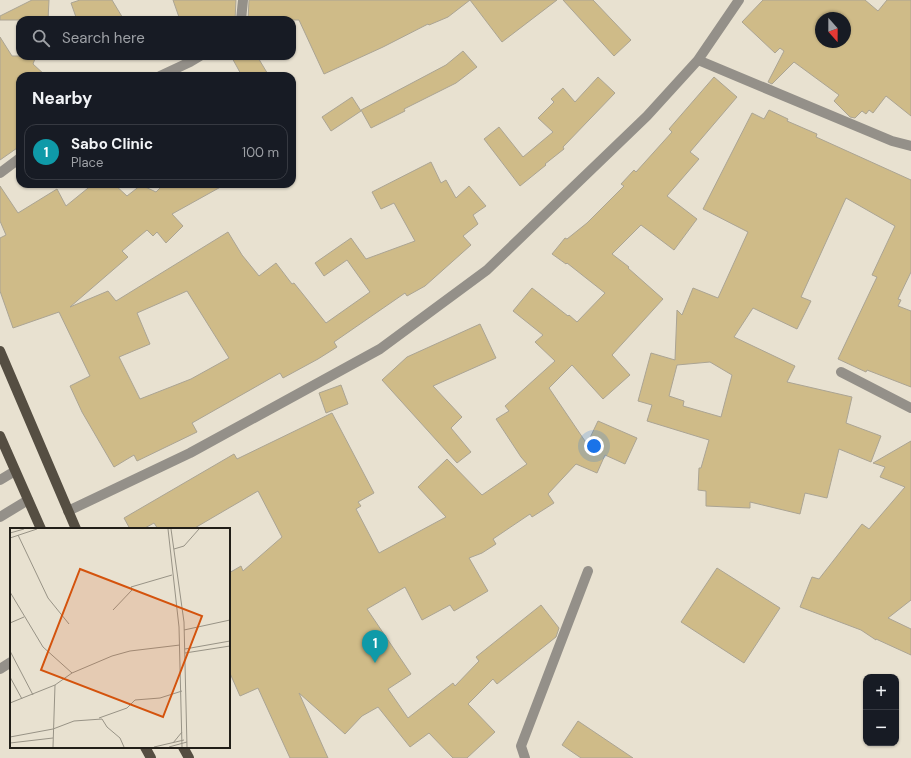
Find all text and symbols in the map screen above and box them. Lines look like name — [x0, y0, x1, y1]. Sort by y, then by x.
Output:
north arrow — [815, 12, 851, 48]
search box — [16, 16, 296, 60]
icon: search — [30, 27, 52, 49]
text: Search here — [62, 28, 145, 48]
text: Nearby — [32, 87, 92, 109]
text: Sabo Clinic — [71, 134, 153, 154]
text: 1 — [44, 144, 48, 161]
text: 100 m — [242, 144, 279, 161]
text: Place — [71, 154, 103, 171]
your location — [584, 436, 604, 456]
inset map — [10, 528, 230, 748]
pin: 1 — [362, 630, 388, 663]
map controls — [863, 674, 899, 746]
button: + — [863, 674, 899, 710]
button: − — [863, 710, 899, 746]

